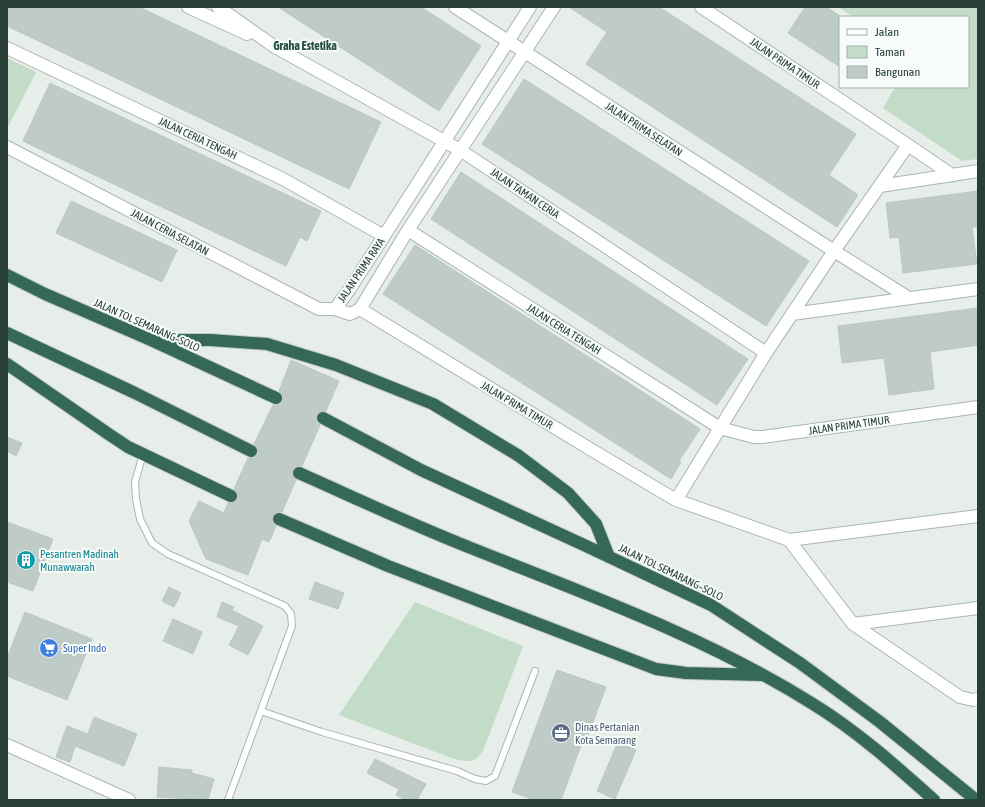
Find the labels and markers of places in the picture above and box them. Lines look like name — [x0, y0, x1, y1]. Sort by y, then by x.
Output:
place label: Pesantren Madinah Munawwarah — [40, 548, 119, 573]
building icon: Pesantren Madinah Munawwarah — [15, 549, 37, 571]
supermarket icon: Super Indo — [38, 637, 60, 659]
place label: Super Indo — [63, 642, 106, 654]
place label: Dinas Pertanian Kota Semarang — [575, 721, 640, 746]
office icon: Dinas Pertanian Kota Semarang — [550, 722, 572, 744]

